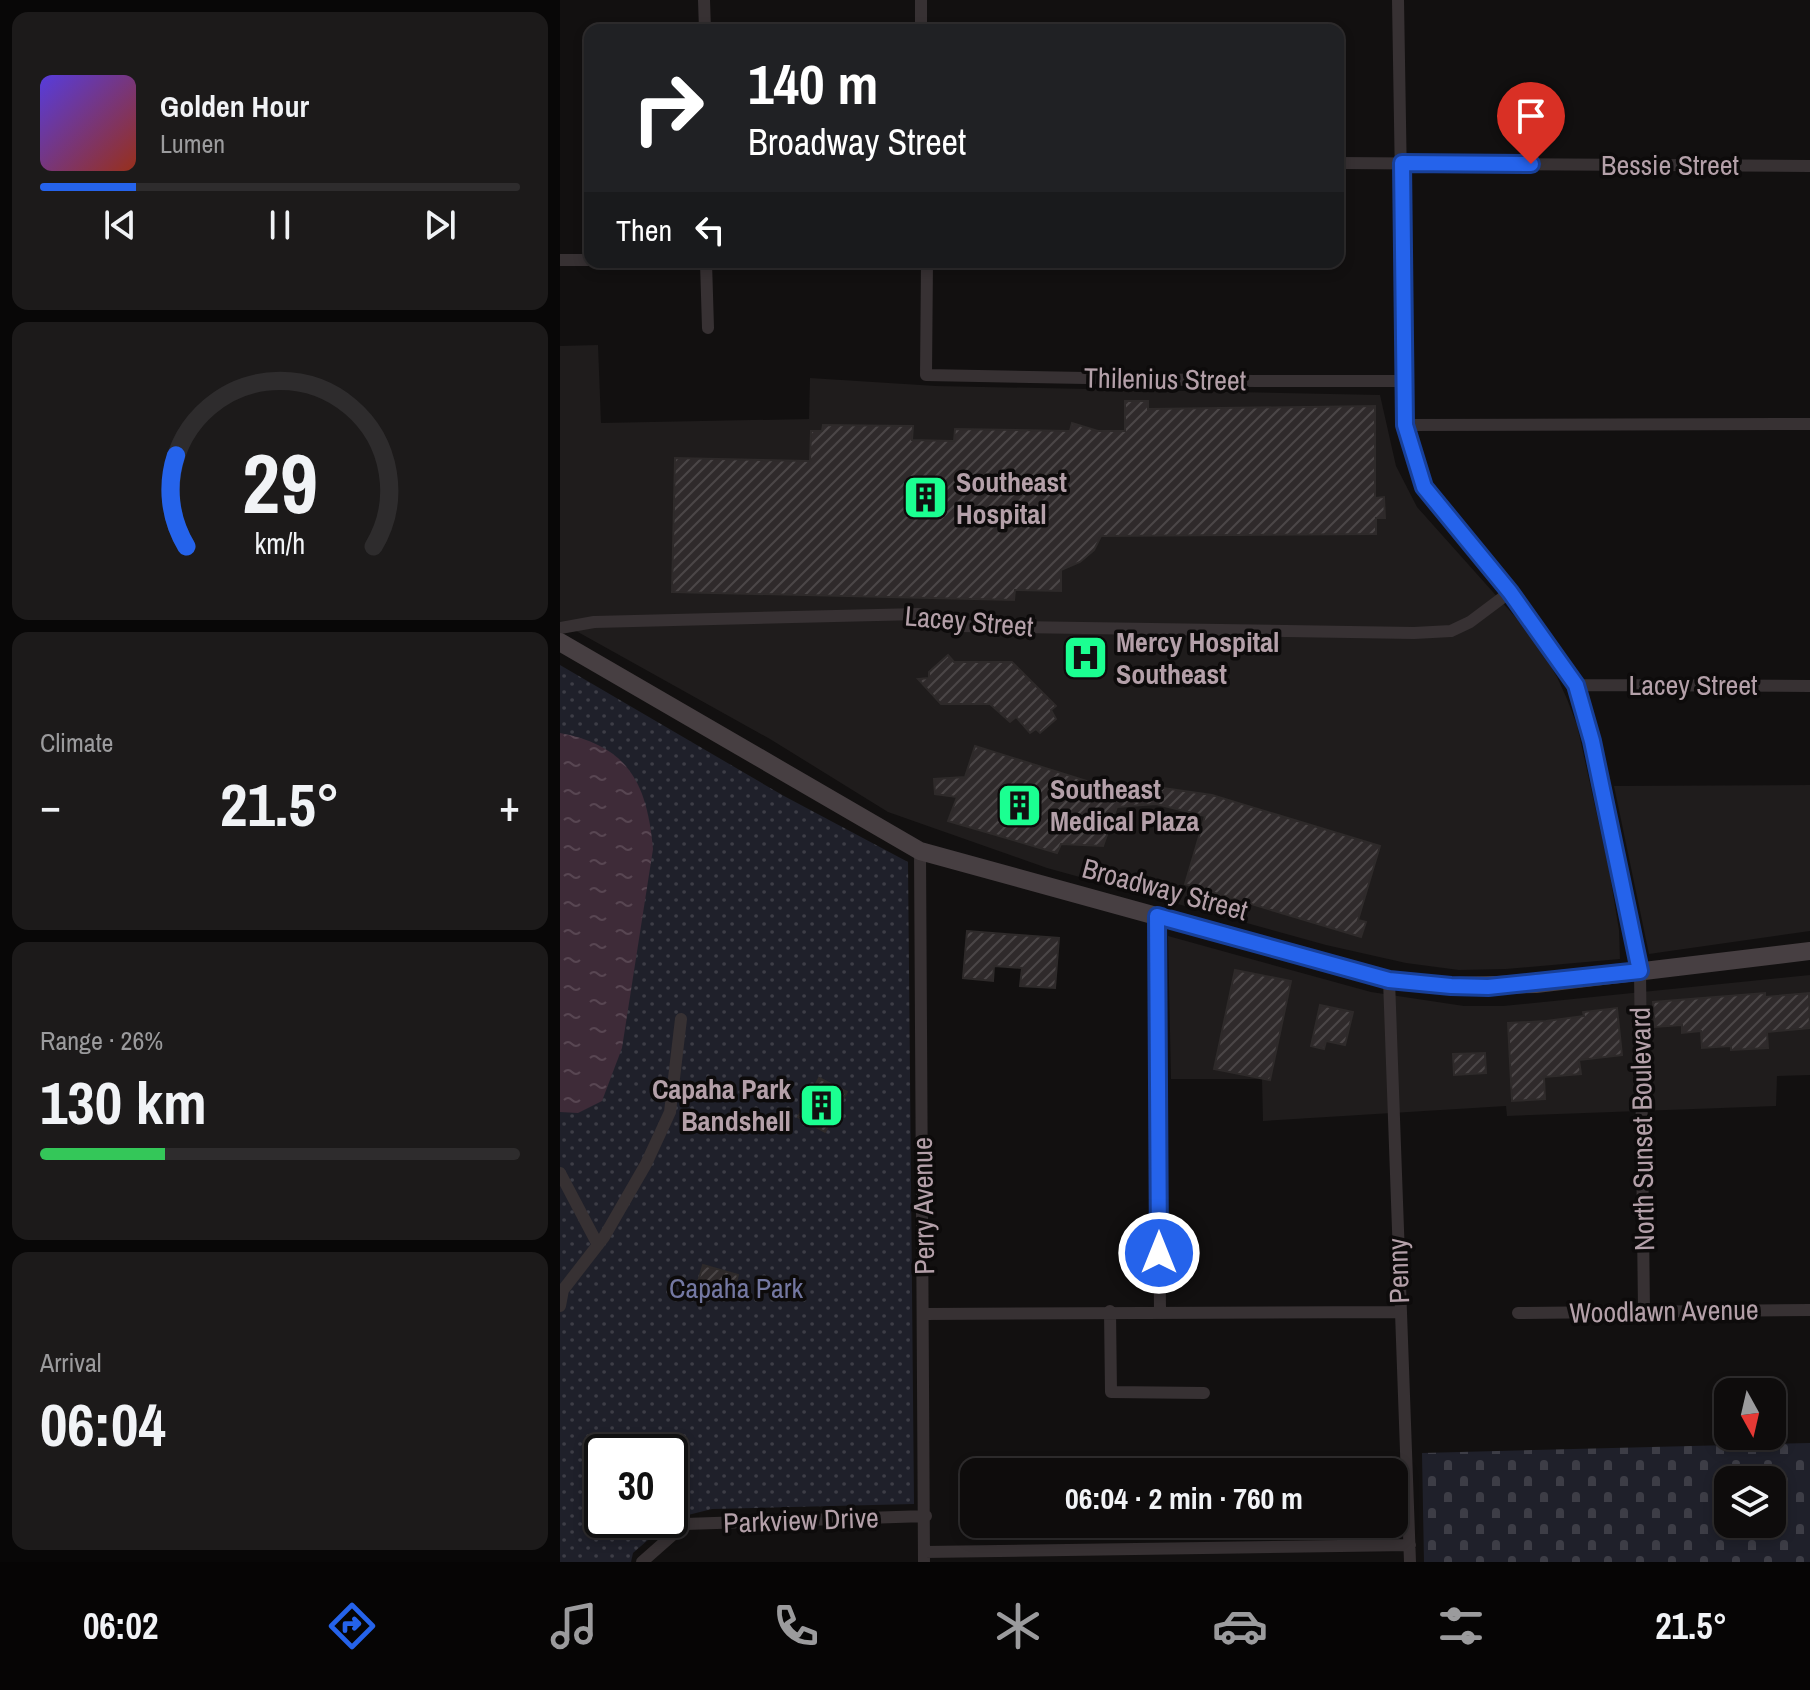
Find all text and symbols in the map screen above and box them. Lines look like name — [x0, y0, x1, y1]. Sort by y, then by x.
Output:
text: 140 m — [748, 46, 878, 121]
icon: right — [616, 56, 720, 160]
pin — [1497, 82, 1565, 164]
text: Golden Hour — [160, 86, 309, 126]
icon: arrive — [1509, 94, 1553, 138]
text: Broadway Street — [748, 118, 966, 166]
text: Lumen — [160, 126, 225, 161]
street label: Bessie Street — [1601, 146, 1739, 184]
icon: previous — [98, 203, 142, 247]
icon: pause — [258, 203, 302, 247]
icon: next — [418, 203, 462, 247]
icon: left — [688, 208, 732, 252]
text: Then — [616, 210, 672, 250]
street label: Thilenius Street — [1084, 359, 1246, 399]
text: 29 — [242, 427, 318, 539]
place label: Southeast Hospital — [956, 463, 1067, 533]
building icon: Southeast Hospital — [901, 474, 949, 522]
text: km/h — [255, 524, 305, 563]
street label: Lacey Street — [903, 596, 1035, 646]
place label: Mercy Hospital Southeast — [1116, 623, 1279, 693]
hospital icon: Mercy Hospital Southeast — [1061, 634, 1109, 682]
street label: Lacey Street — [1629, 666, 1757, 704]
text: Climate — [40, 725, 113, 760]
text: 21.5° — [220, 764, 340, 845]
place label: Southeast Medical Plaza — [1050, 770, 1200, 840]
text: − — [40, 775, 61, 835]
text: + — [499, 775, 520, 835]
building icon: Southeast Medical Plaza — [995, 781, 1043, 829]
street label: Broadway Street — [1078, 849, 1252, 929]
street label: North Sunset Boulevard — [1621, 1007, 1663, 1251]
text: Range · 26% — [40, 1023, 163, 1058]
text: 130 km — [40, 1062, 207, 1143]
place label: Capaha Park Bandshell — [652, 1070, 791, 1140]
building icon: Capaha Park Bandshell — [798, 1081, 846, 1129]
street label: Perry Avenue — [903, 1137, 943, 1275]
position arrow — [1117, 1211, 1201, 1295]
street label: Penny — [1378, 1237, 1418, 1304]
park label: Capaha Park — [669, 1269, 804, 1307]
street label: Woodlawn Avenue — [1569, 1290, 1759, 1332]
text: Arrival — [40, 1345, 102, 1380]
north arrow — [1714, 1378, 1786, 1450]
map controls — [1714, 1378, 1786, 1538]
text: 06:04 — [40, 1384, 166, 1465]
speed limit sign: 30 — [584, 1434, 688, 1538]
button: layers — [1714, 1466, 1786, 1538]
text: 06:04 · 2 min · 760 m — [1065, 1478, 1303, 1518]
street label: Parkview Drive — [723, 1498, 879, 1542]
icon: directions — [324, 1598, 380, 1654]
icon: music — [546, 1598, 602, 1654]
icon: phone — [768, 1598, 824, 1654]
icon: climate — [990, 1598, 1046, 1654]
icon: car — [1212, 1598, 1268, 1654]
icon: filters — [1433, 1598, 1489, 1654]
text: 06:02 — [83, 1602, 158, 1650]
text: 21.5° — [1655, 1602, 1727, 1650]

